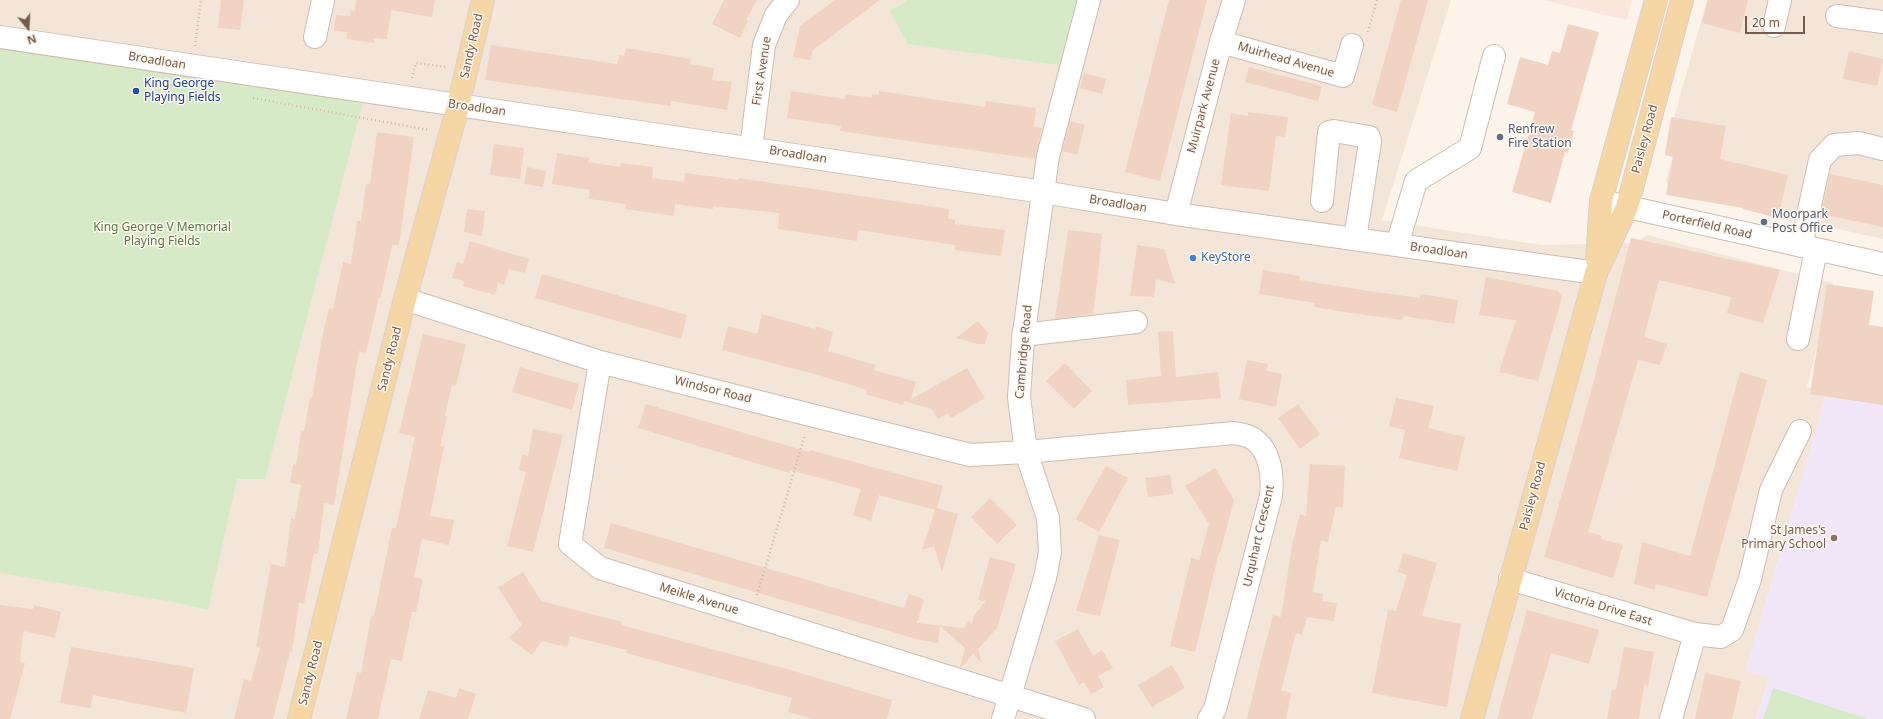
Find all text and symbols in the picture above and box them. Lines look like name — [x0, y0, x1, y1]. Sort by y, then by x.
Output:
north arrow — [8, 8, 48, 48]
scale bar — [1747, 8, 1807, 34]
street label: Sandy Road — [458, 12, 486, 80]
text: 20 m — [1752, 14, 1780, 31]
text: N — [25, 31, 38, 48]
street label: First Avenue — [749, 35, 775, 107]
street label: Muirhead Avenue — [1236, 39, 1336, 81]
street label: Broadloan — [127, 49, 187, 73]
street label: Muirpark Avenue — [1184, 57, 1224, 155]
place label: King George Playing Fields — [144, 77, 221, 105]
marker: King George Playing Fields — [131, 86, 141, 96]
street label: Broadloan — [447, 97, 507, 119]
street label: Paisley Road — [1629, 103, 1661, 175]
place label: Renfrew Fire Station — [1508, 123, 1572, 151]
marker: Renfrew Fire Station — [1495, 132, 1505, 142]
street label: Broadloan — [768, 143, 828, 167]
street label: Broadloan — [1088, 192, 1148, 216]
street label: Porterfield Road — [1661, 208, 1753, 242]
place label: Moorpark Post Office — [1772, 208, 1833, 236]
marker: Moorpark Post Office — [1759, 217, 1769, 227]
park label: King George V Memorial Playing Fields — [93, 221, 231, 249]
street label: Broadloan — [1409, 240, 1469, 262]
place label: KeyStore — [1201, 251, 1251, 265]
marker: KeyStore — [1188, 253, 1198, 263]
street label: Cambridge Road — [1013, 304, 1035, 400]
street label: Sandy Road — [375, 325, 405, 393]
street label: Windsor Road — [673, 373, 753, 407]
street label: Paisley Road — [1517, 460, 1549, 532]
street label: Urquhart Crescent — [1240, 484, 1278, 588]
place label: St James's Primary School — [1741, 524, 1826, 552]
marker: St James's Primary School — [1829, 533, 1839, 543]
street label: Meikle Avenue — [658, 580, 740, 618]
street label: Victoria Drive East — [1552, 585, 1654, 629]
street label: Sandy Road — [296, 639, 326, 707]

